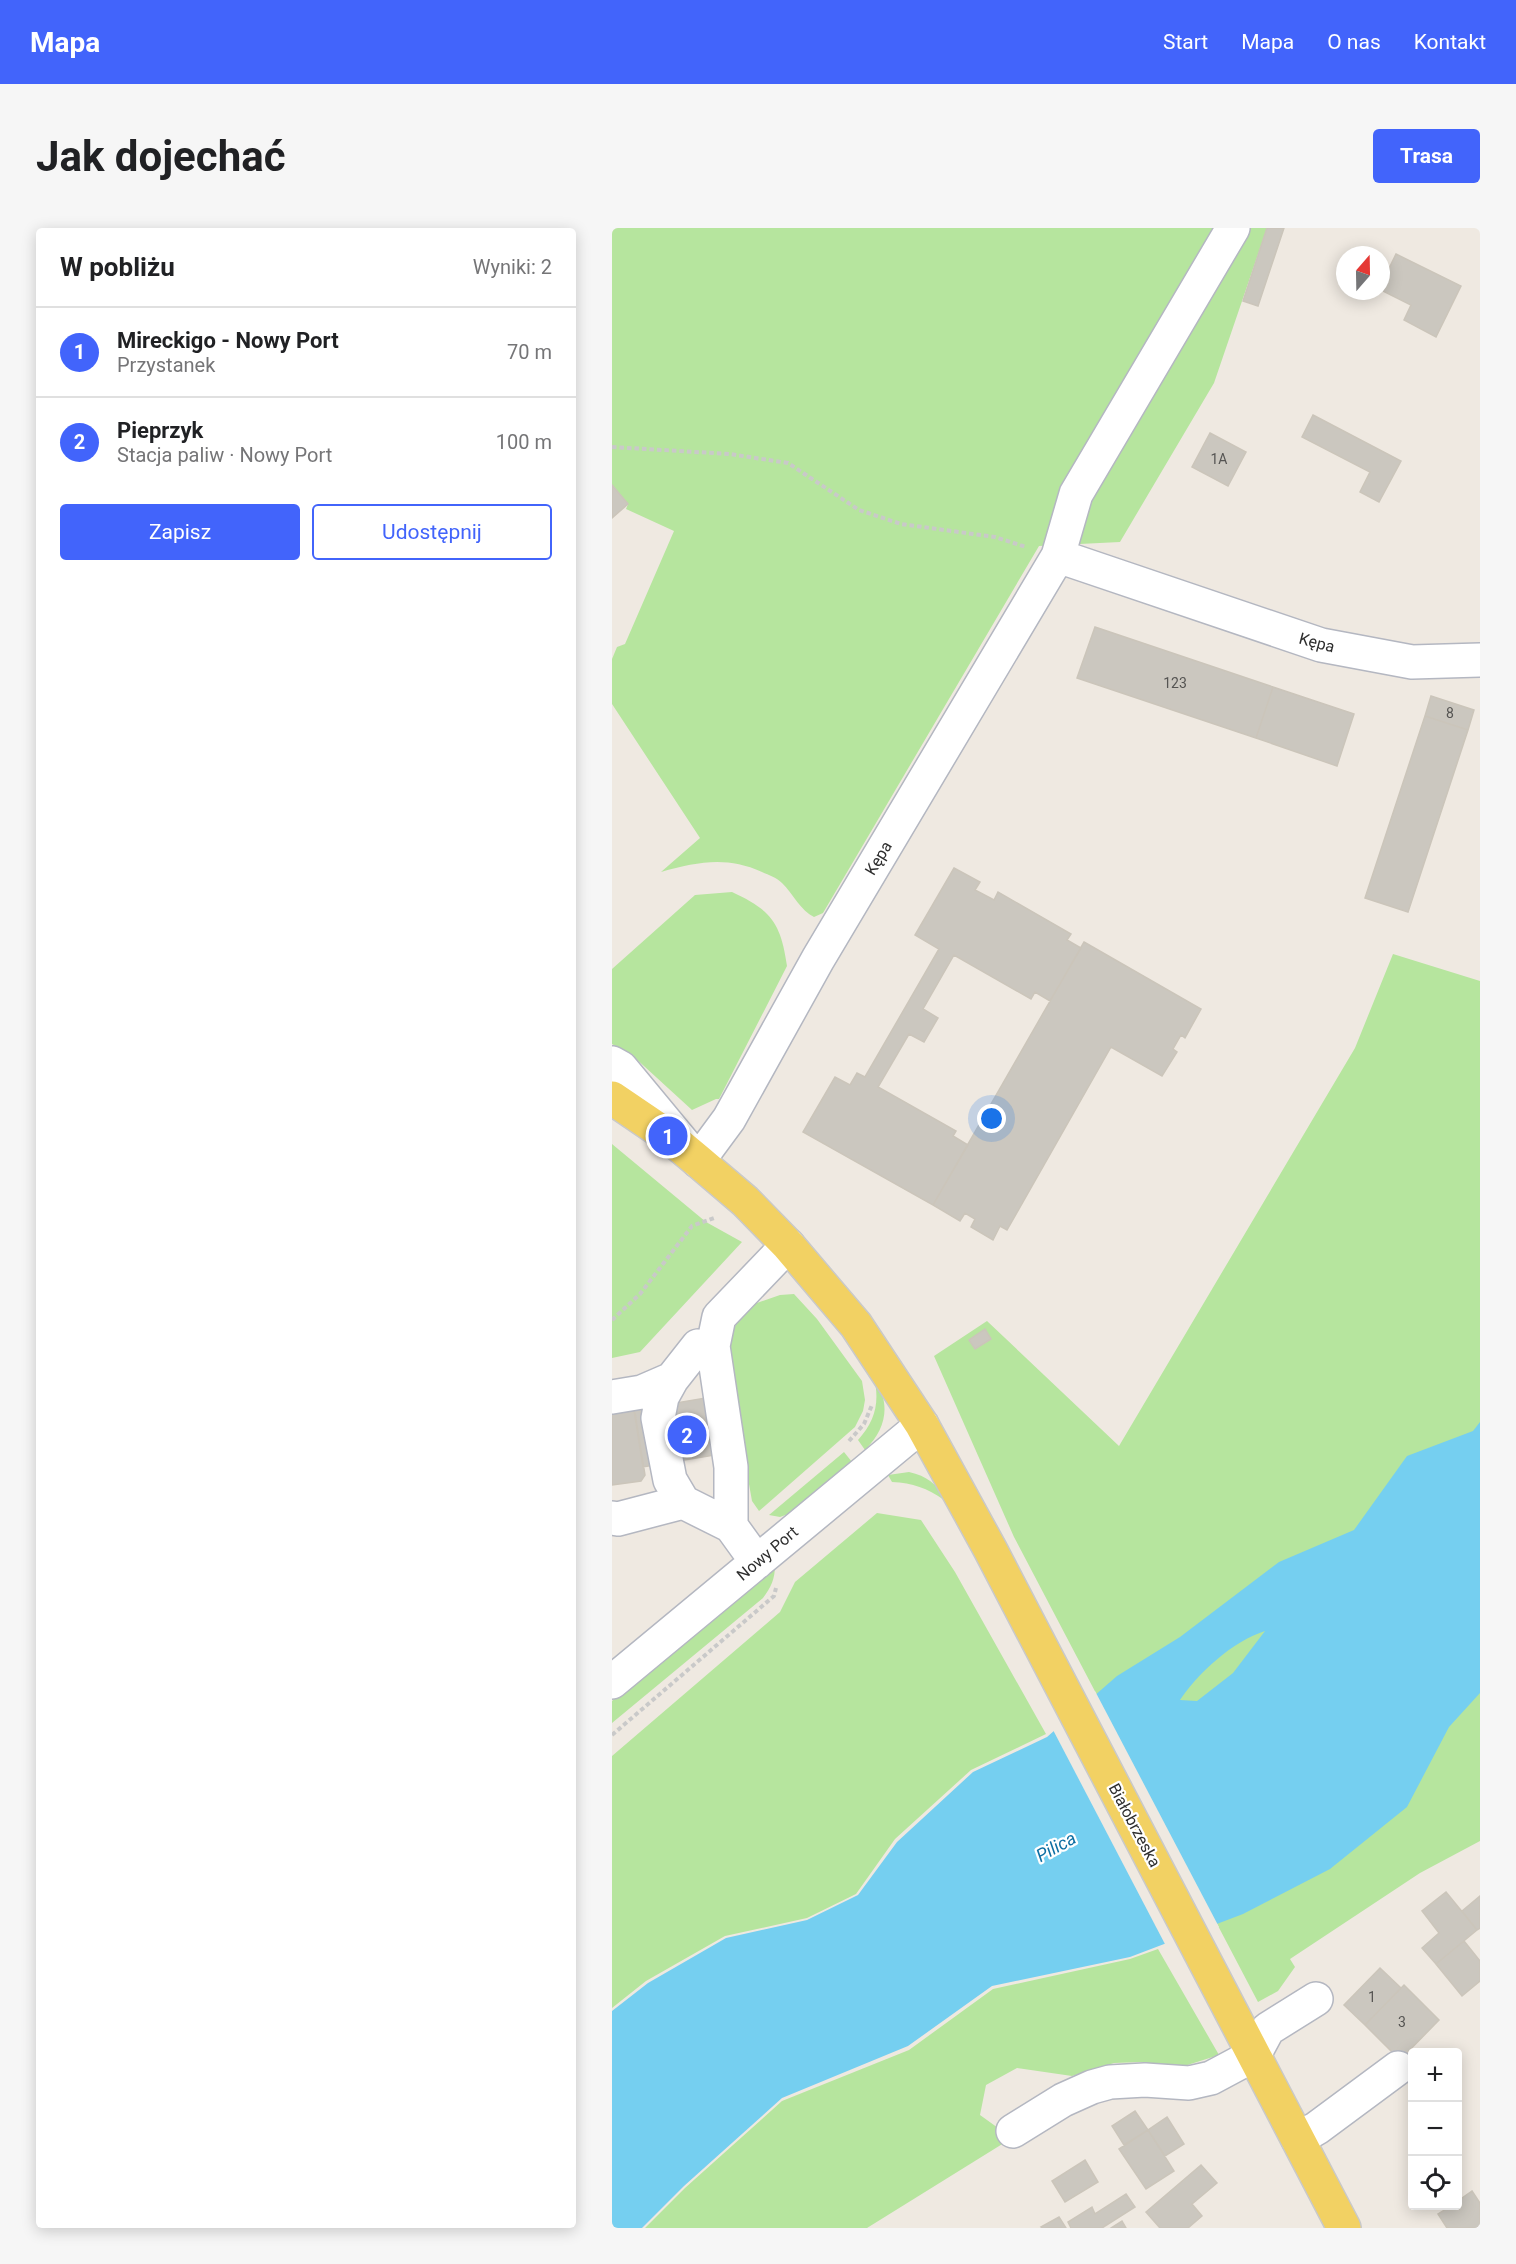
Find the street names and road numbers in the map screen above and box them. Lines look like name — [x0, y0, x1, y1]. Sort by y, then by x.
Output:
street label: Kępa — [1297, 629, 1337, 656]
street label: Kępa — [861, 838, 896, 879]
street label: Nowy Port — [733, 1522, 802, 1585]
street label: Białobrzeska — [1105, 1780, 1164, 1870]

